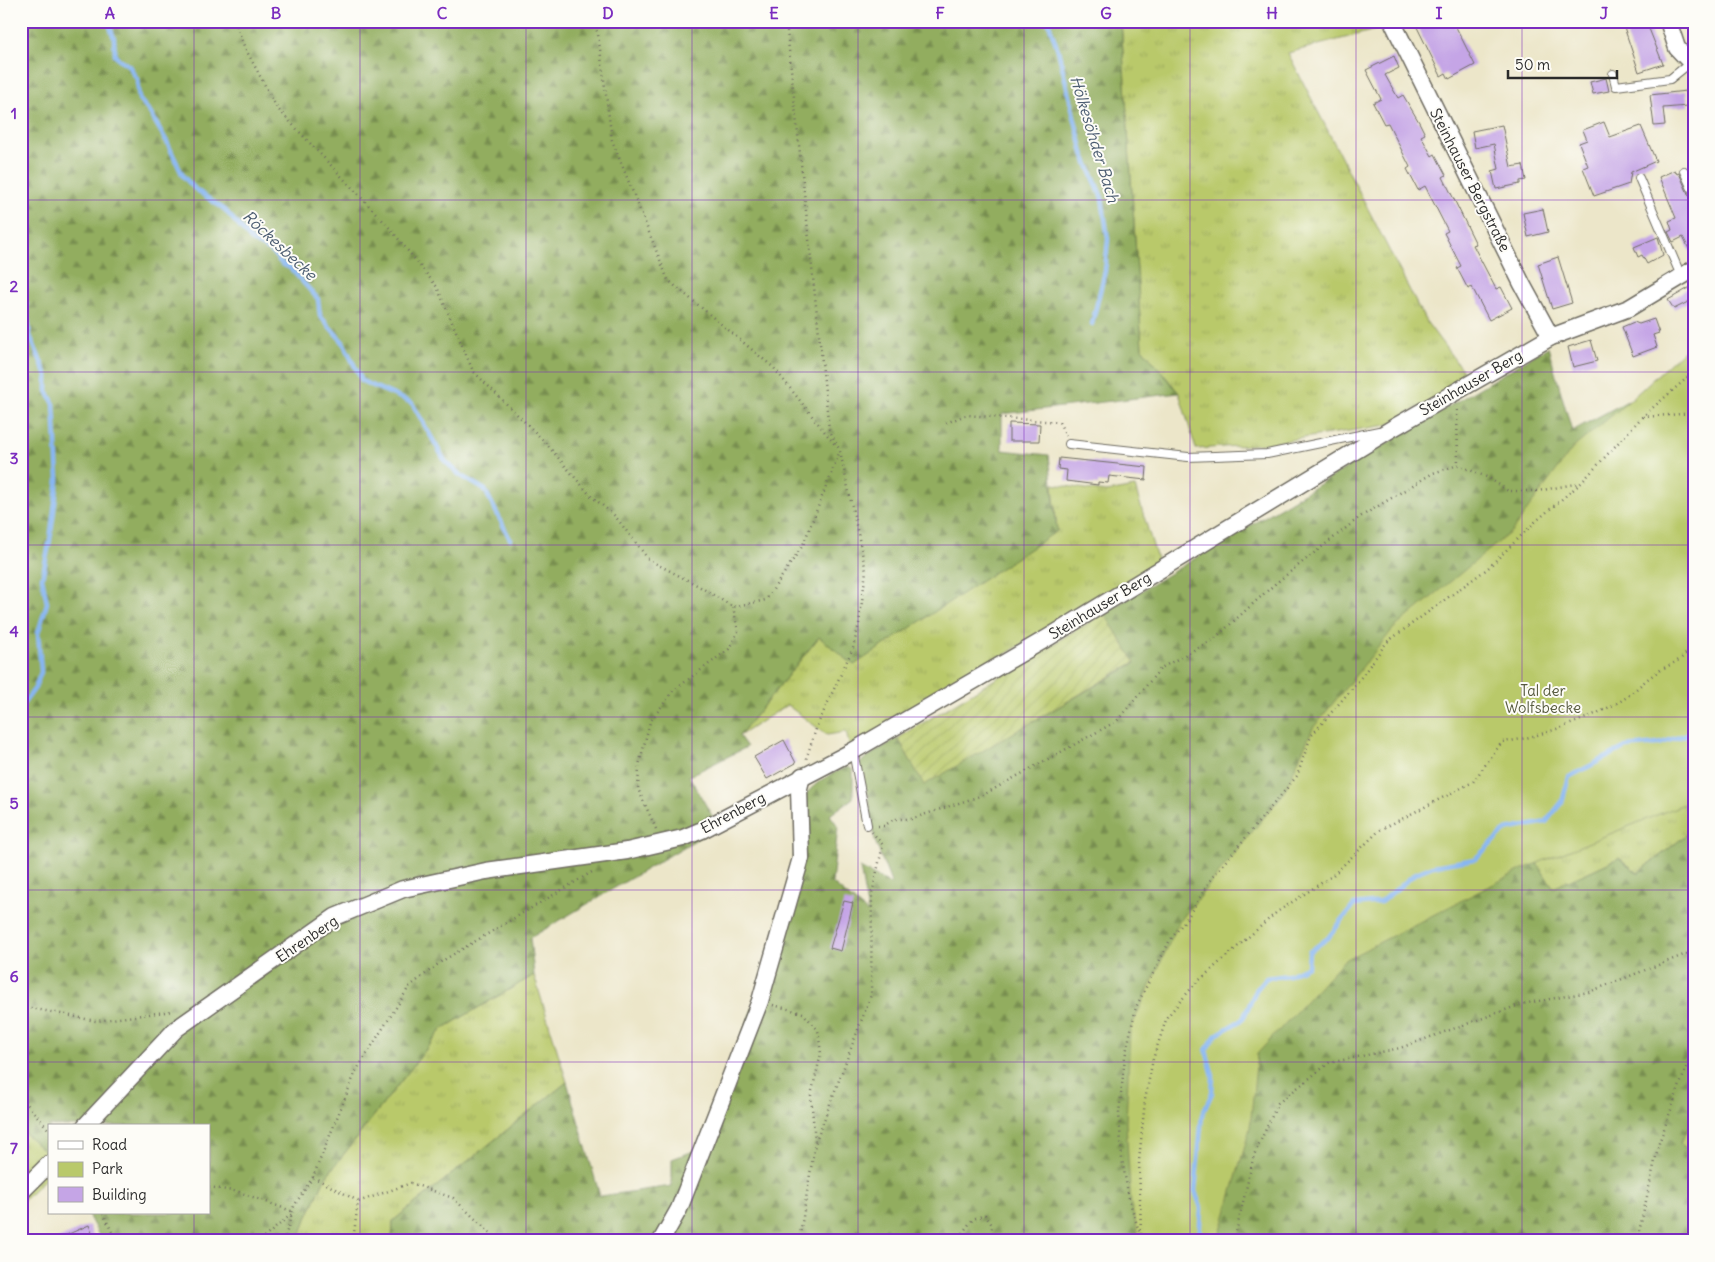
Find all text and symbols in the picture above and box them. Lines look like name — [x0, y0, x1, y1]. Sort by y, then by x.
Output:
text: A — [105, 3, 115, 23]
text: B — [271, 3, 282, 23]
text: C — [437, 3, 448, 23]
text: D — [602, 3, 614, 23]
text: E — [769, 3, 779, 23]
text: F — [935, 3, 945, 23]
text: G — [1100, 3, 1112, 23]
text: H — [1266, 3, 1278, 23]
text: I — [1436, 3, 1443, 23]
text: J — [1600, 3, 1609, 23]
scale bar — [1508, 48, 1616, 80]
text: 50 m — [1515, 55, 1550, 74]
water label: Hölkesöhder Bach — [1066, 73, 1124, 205]
text: 1 — [11, 103, 17, 123]
street label: Steinhauser Bergstraße — [1426, 105, 1515, 255]
water label: Röckesbecke — [239, 206, 322, 285]
text: 2 — [10, 276, 19, 296]
street label: Steinhauser Berg — [1416, 345, 1526, 420]
text: 3 — [9, 448, 19, 468]
street label: Steinhauser Berg — [1045, 568, 1154, 644]
text: 4 — [9, 621, 19, 641]
park label: Tal der Wolfsbecke — [1505, 681, 1581, 717]
street label: Ehrenberg — [697, 788, 768, 838]
text: 5 — [9, 793, 19, 813]
street label: Ehrenberg — [272, 911, 341, 966]
text: 6 — [9, 966, 19, 986]
legend — [48, 1124, 210, 1214]
text: Road — [92, 1135, 127, 1154]
text: 7 — [10, 1138, 18, 1158]
text: Park — [92, 1159, 123, 1178]
text: Building — [92, 1185, 147, 1204]

